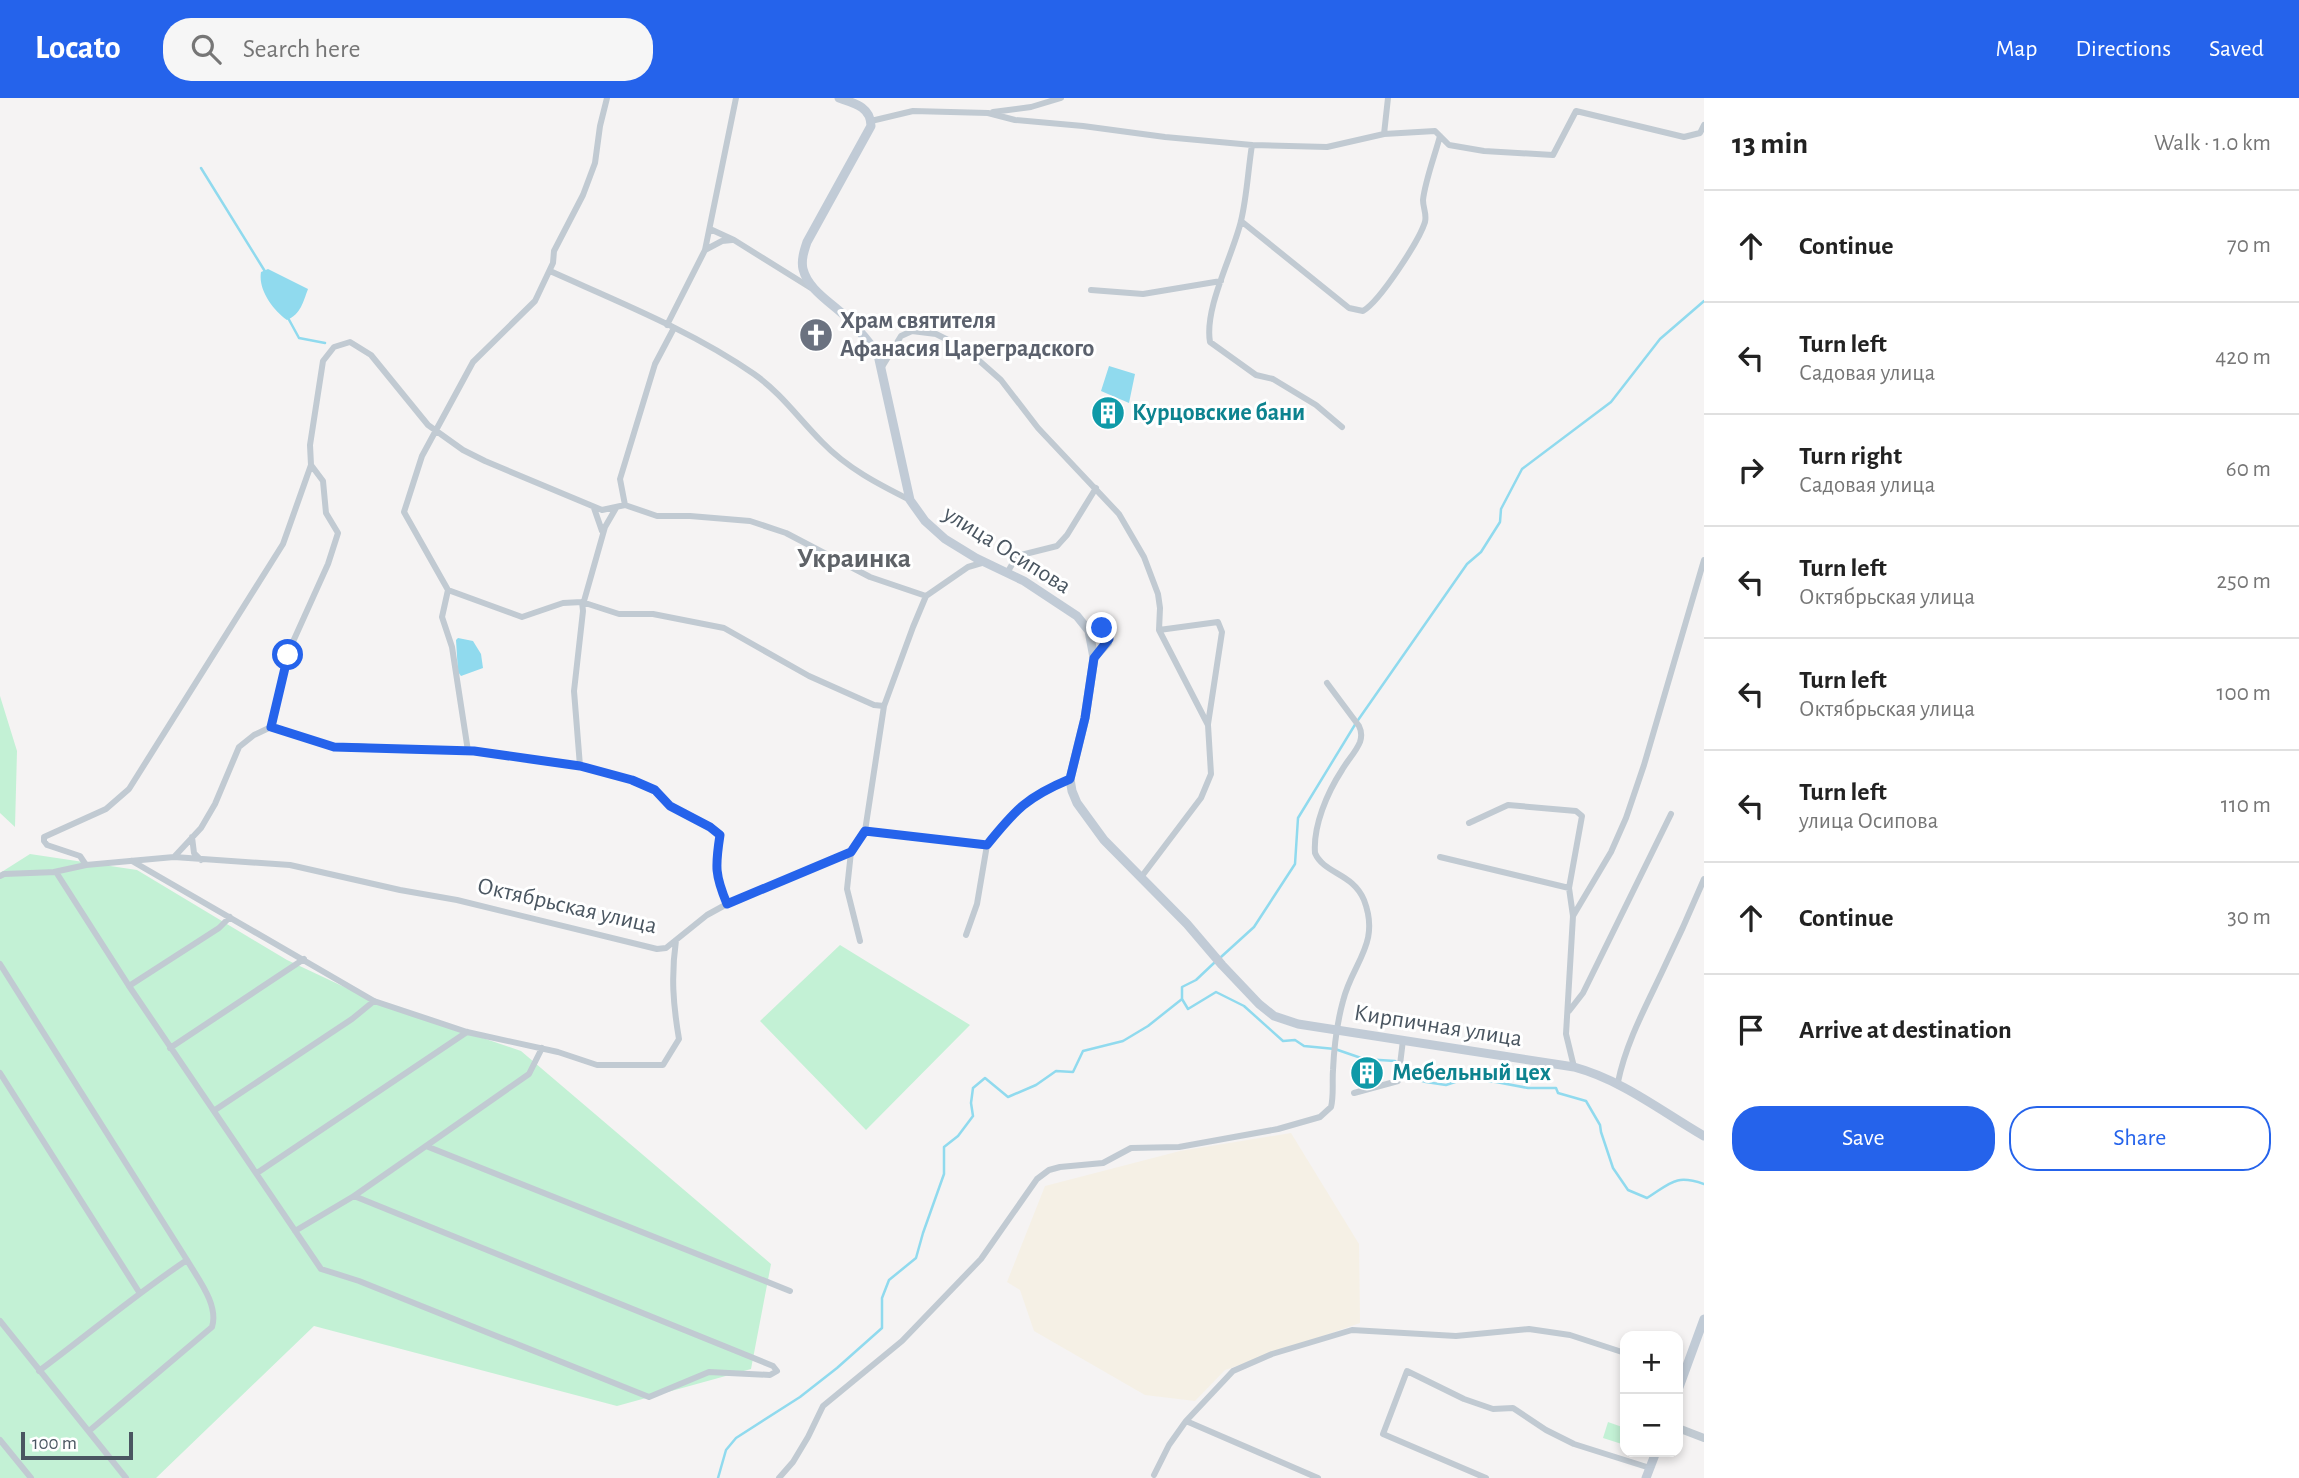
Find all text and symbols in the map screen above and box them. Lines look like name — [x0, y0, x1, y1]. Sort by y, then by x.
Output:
search box — [163, 18, 653, 81]
icon: search — [187, 30, 225, 68]
text: Locato — [35, 32, 121, 65]
text: Search here — [243, 36, 360, 62]
text: Map — [1995, 37, 2037, 61]
text: Directions — [2075, 37, 2171, 61]
text: Saved — [2209, 37, 2264, 61]
text: 13 min — [1732, 129, 1808, 159]
text: Walk · 1.0 km — [2154, 132, 2271, 155]
icon: ahead — [1732, 227, 1770, 265]
text: Continue — [1799, 233, 1894, 259]
text: 70 m — [2227, 234, 2271, 257]
place label: Храм святителя Афанасия Цареградского — [840, 309, 1095, 361]
church icon: Храм святителя Афанасия Цареградского — [797, 316, 835, 354]
text: Turn left — [1799, 331, 1887, 357]
icon: left — [1732, 339, 1770, 377]
text: 420 m — [2215, 346, 2271, 369]
text: Садовая улица — [1799, 362, 1935, 385]
building icon: Курцовские бани — [1089, 394, 1127, 432]
place label: Курцовские бани — [1132, 401, 1305, 425]
text: Turn right — [1799, 443, 1902, 469]
icon: right — [1732, 451, 1770, 489]
text: 60 m — [2226, 458, 2271, 481]
text: Садовая улица — [1799, 474, 1935, 497]
street label: улица Осипова — [938, 501, 1075, 599]
district label: Украинка — [797, 545, 911, 573]
text: Turn left — [1799, 555, 1887, 581]
icon: left — [1732, 563, 1770, 601]
text: 250 m — [2217, 570, 2271, 593]
text: Октябрьская улица — [1799, 586, 1975, 609]
route end — [1086, 612, 1117, 643]
route start — [272, 639, 303, 670]
text: Turn left — [1799, 667, 1887, 693]
icon: left — [1732, 675, 1770, 713]
text: 100 m — [2217, 682, 2271, 705]
text: Октябрьская улица — [1799, 698, 1975, 721]
text: Turn left — [1799, 779, 1887, 805]
icon: left — [1732, 787, 1770, 825]
text: 110 m — [2221, 794, 2271, 817]
text: улица Осипова — [1799, 810, 1938, 833]
street label: Октябрьская улица — [475, 874, 659, 938]
icon: ahead — [1732, 899, 1770, 937]
text: Continue — [1799, 905, 1894, 931]
text: 30 m — [2227, 906, 2271, 929]
street label: Кирпичная улица — [1352, 1001, 1524, 1051]
icon: arrive — [1732, 1011, 1770, 1049]
text: Arrive at destination — [1799, 1017, 2012, 1043]
building icon: Мебельный цех — [1348, 1054, 1386, 1092]
place label: Мебельный цех — [1392, 1061, 1551, 1085]
button: Save — [1732, 1106, 1995, 1171]
button: Share — [2009, 1106, 2271, 1171]
map controls — [1620, 1331, 1683, 1457]
button: + — [1620, 1331, 1683, 1394]
button: − — [1620, 1394, 1683, 1457]
scale bar — [21, 1429, 133, 1461]
text: 100 m — [32, 1434, 77, 1453]

